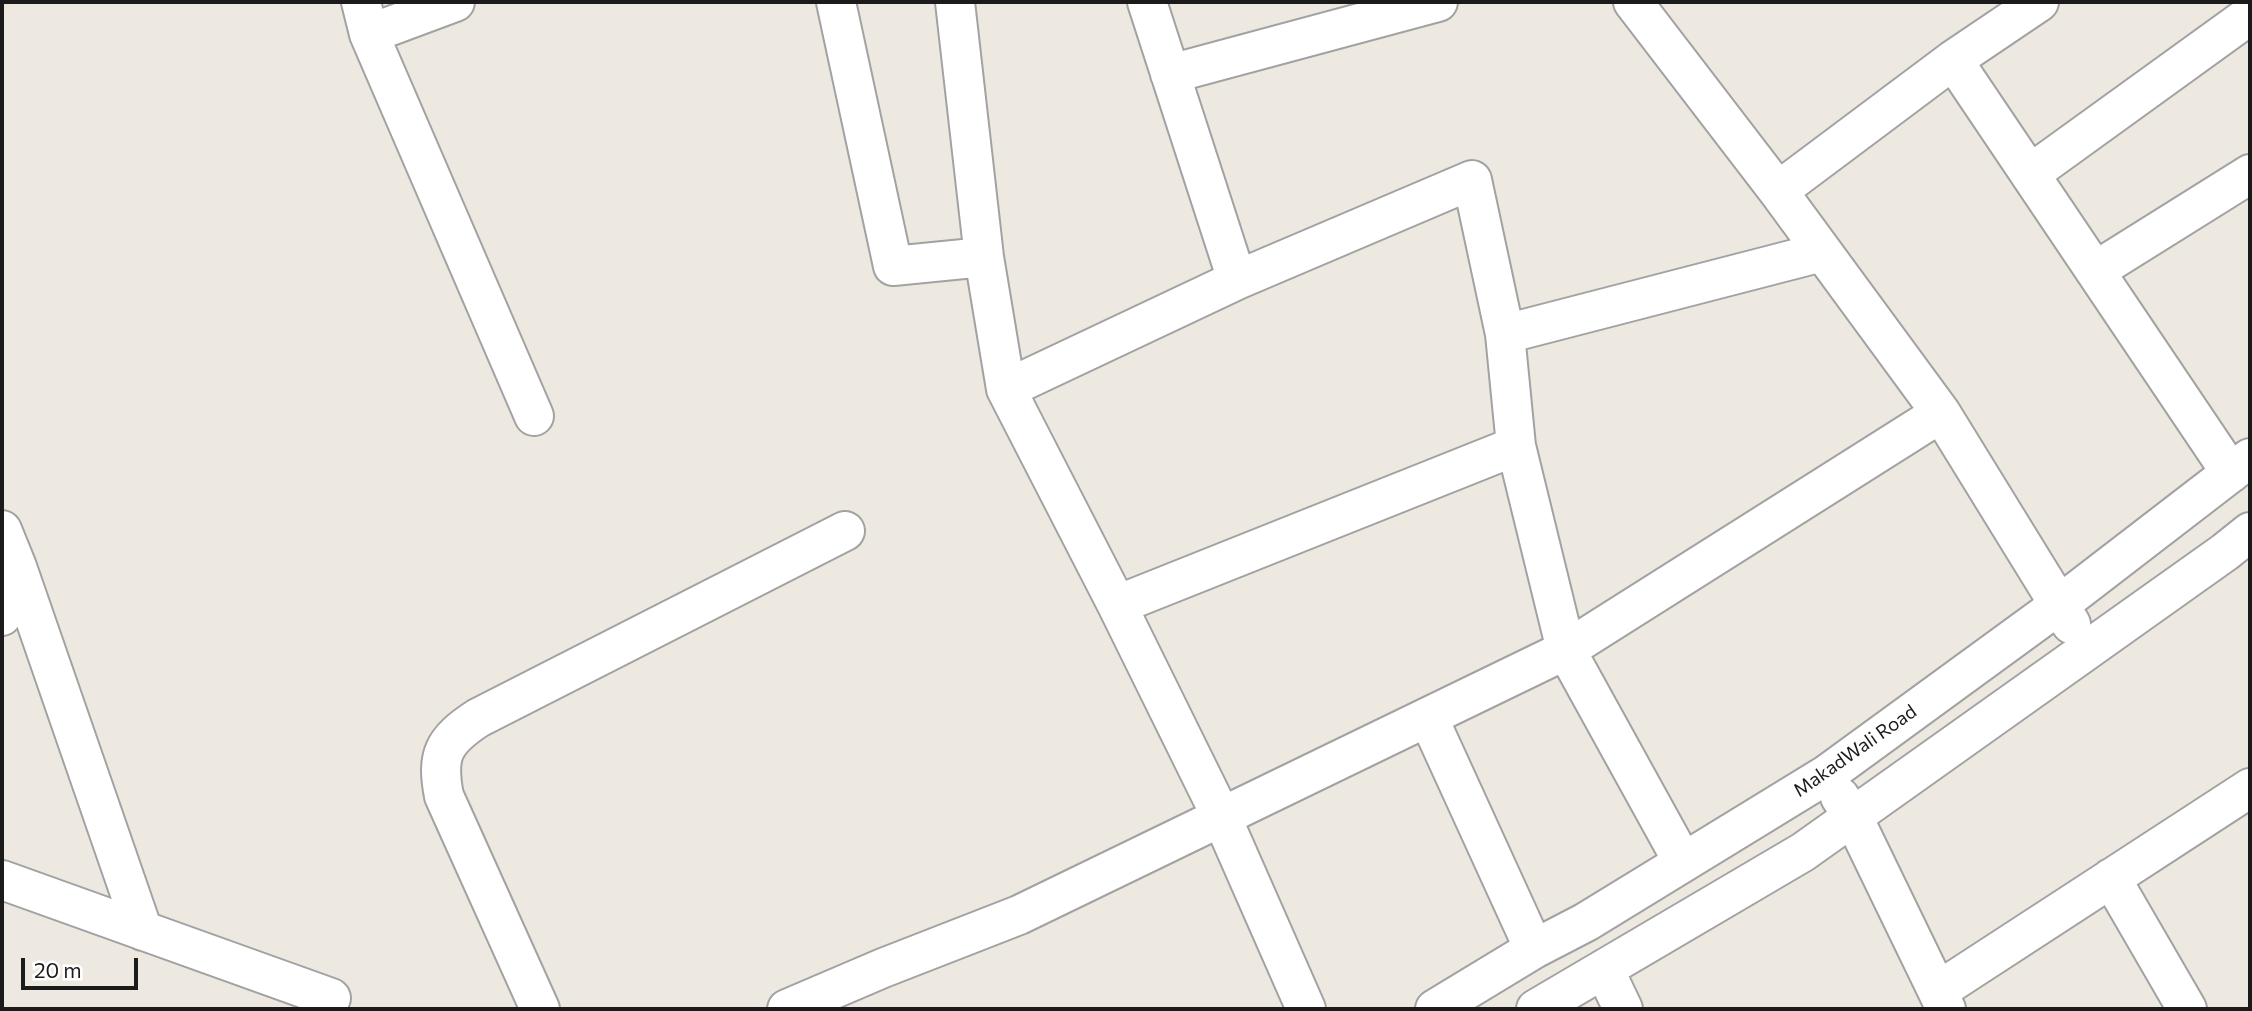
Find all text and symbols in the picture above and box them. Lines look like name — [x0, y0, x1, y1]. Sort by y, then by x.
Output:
street label: MakadWali Road — [1789, 700, 1921, 802]
scale bar — [24, 944, 142, 988]
text: 20 m — [34, 957, 82, 982]

